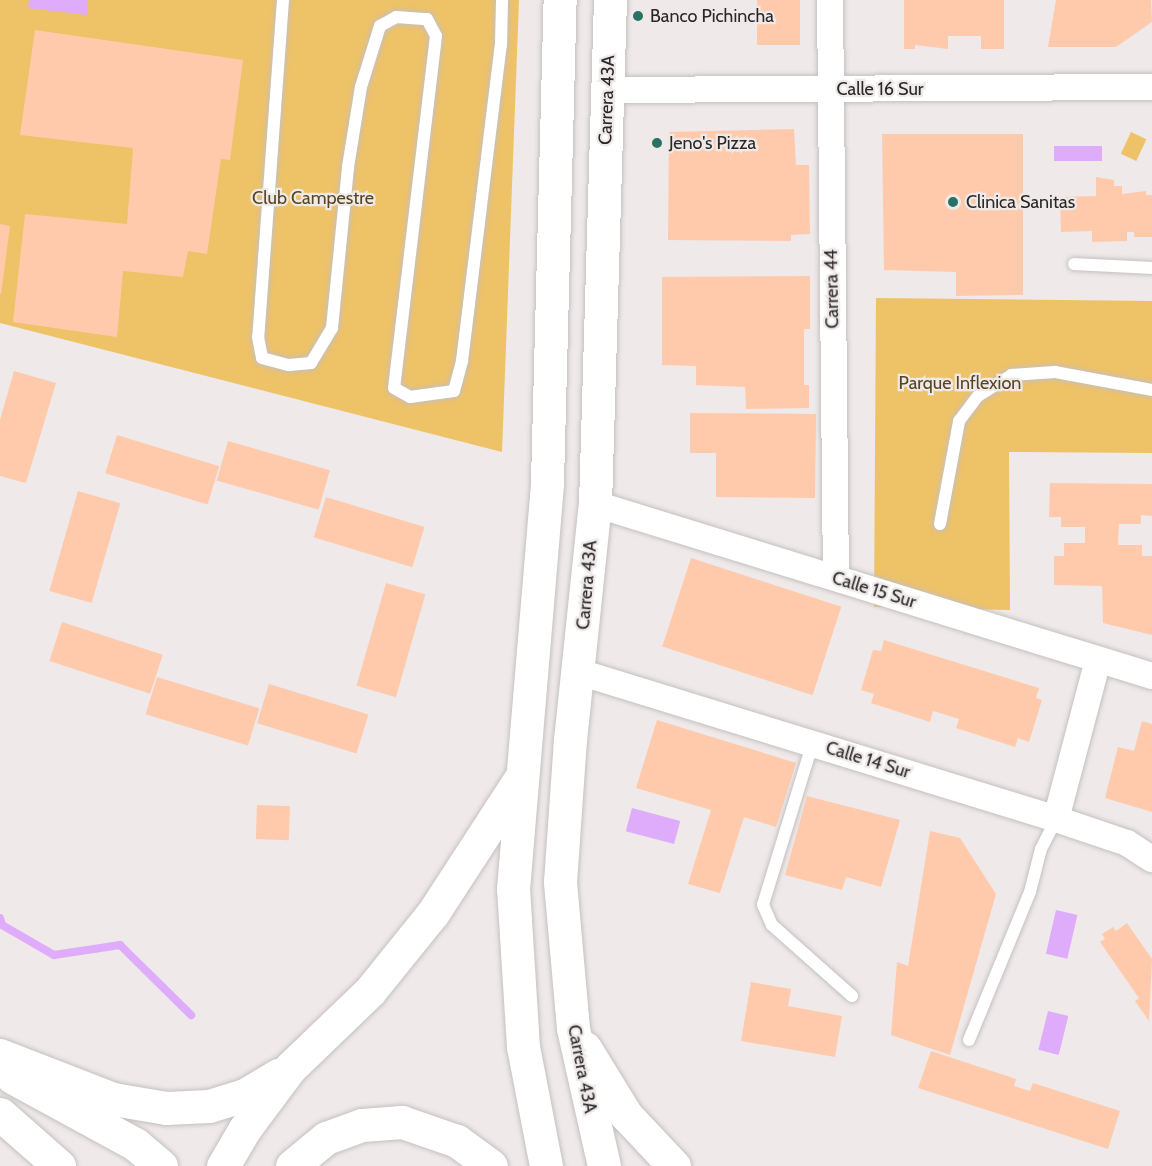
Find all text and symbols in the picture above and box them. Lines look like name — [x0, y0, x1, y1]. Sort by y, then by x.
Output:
place label: Banco Pichincha — [650, 5, 774, 27]
marker: Banco Pichincha — [631, 9, 645, 23]
street label: Carrera 43A — [595, 55, 619, 145]
street label: Calle 16 Sur — [836, 78, 924, 100]
place label: Jeno's Pizza — [669, 132, 756, 154]
marker: Jeno's Pizza — [650, 136, 664, 150]
park label: Club Campestre — [252, 187, 374, 209]
place label: Clinica Sanitas — [966, 191, 1075, 213]
marker: Clinica Sanitas — [944, 193, 962, 211]
street label: Carrera 44 — [821, 249, 843, 329]
park label: Parque Inflexion — [899, 372, 1021, 394]
street label: Carrera 43A — [572, 539, 602, 631]
street label: Calle 15 Sur — [829, 567, 919, 613]
street label: Calle 14 Sur — [823, 737, 913, 783]
street label: Carrera 43A — [563, 1023, 601, 1115]

